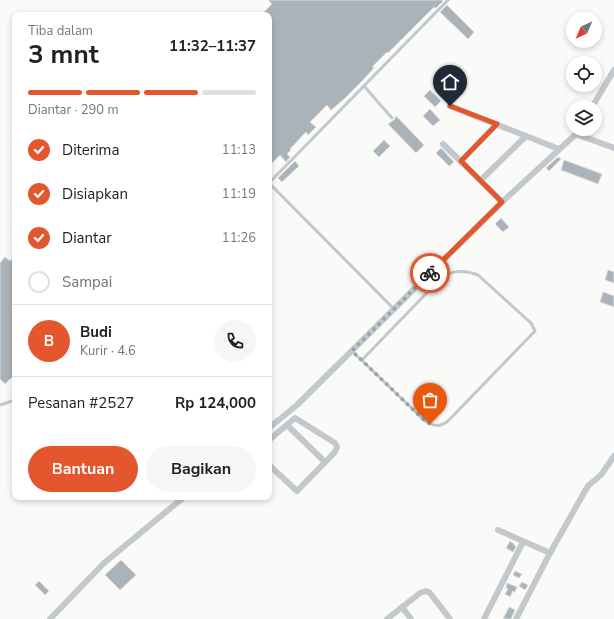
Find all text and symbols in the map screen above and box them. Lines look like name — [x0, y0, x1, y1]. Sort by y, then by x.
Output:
north arrow — [566, 12, 602, 48]
map controls — [566, 12, 602, 136]
text: Tiba dalam — [28, 22, 93, 40]
text: 11:32–11:37 — [169, 36, 256, 56]
text: 3 mnt — [28, 37, 99, 72]
button: locate — [566, 56, 602, 92]
pin — [433, 65, 467, 106]
icon: home — [439, 71, 461, 93]
button: layers — [566, 100, 602, 136]
text: Diantar · 290 m — [28, 101, 119, 119]
icon: check — [28, 139, 50, 161]
text: Diterima — [62, 140, 119, 160]
text: 11:13 — [222, 141, 256, 159]
icon: check — [28, 183, 50, 205]
text: Disiapkan — [62, 184, 128, 204]
text: 11:19 — [222, 185, 256, 203]
icon: check — [28, 227, 50, 249]
text: Diantar — [62, 228, 112, 248]
text: 11:26 — [222, 229, 256, 247]
courier — [410, 253, 450, 293]
icon: bike — [419, 262, 441, 284]
text: Sampai — [62, 272, 112, 292]
button: phone — [214, 320, 256, 362]
text: Budi — [80, 322, 112, 342]
text: B — [44, 331, 54, 351]
text: Kurir · 4.6 — [80, 342, 136, 360]
pin — [413, 383, 447, 424]
icon: bag — [419, 389, 441, 411]
text: Pesanan #2527 — [28, 393, 134, 413]
text: Rp 124,000 — [175, 393, 256, 413]
button: Bantuan — [28, 446, 138, 492]
button: Bagikan — [146, 446, 256, 492]

